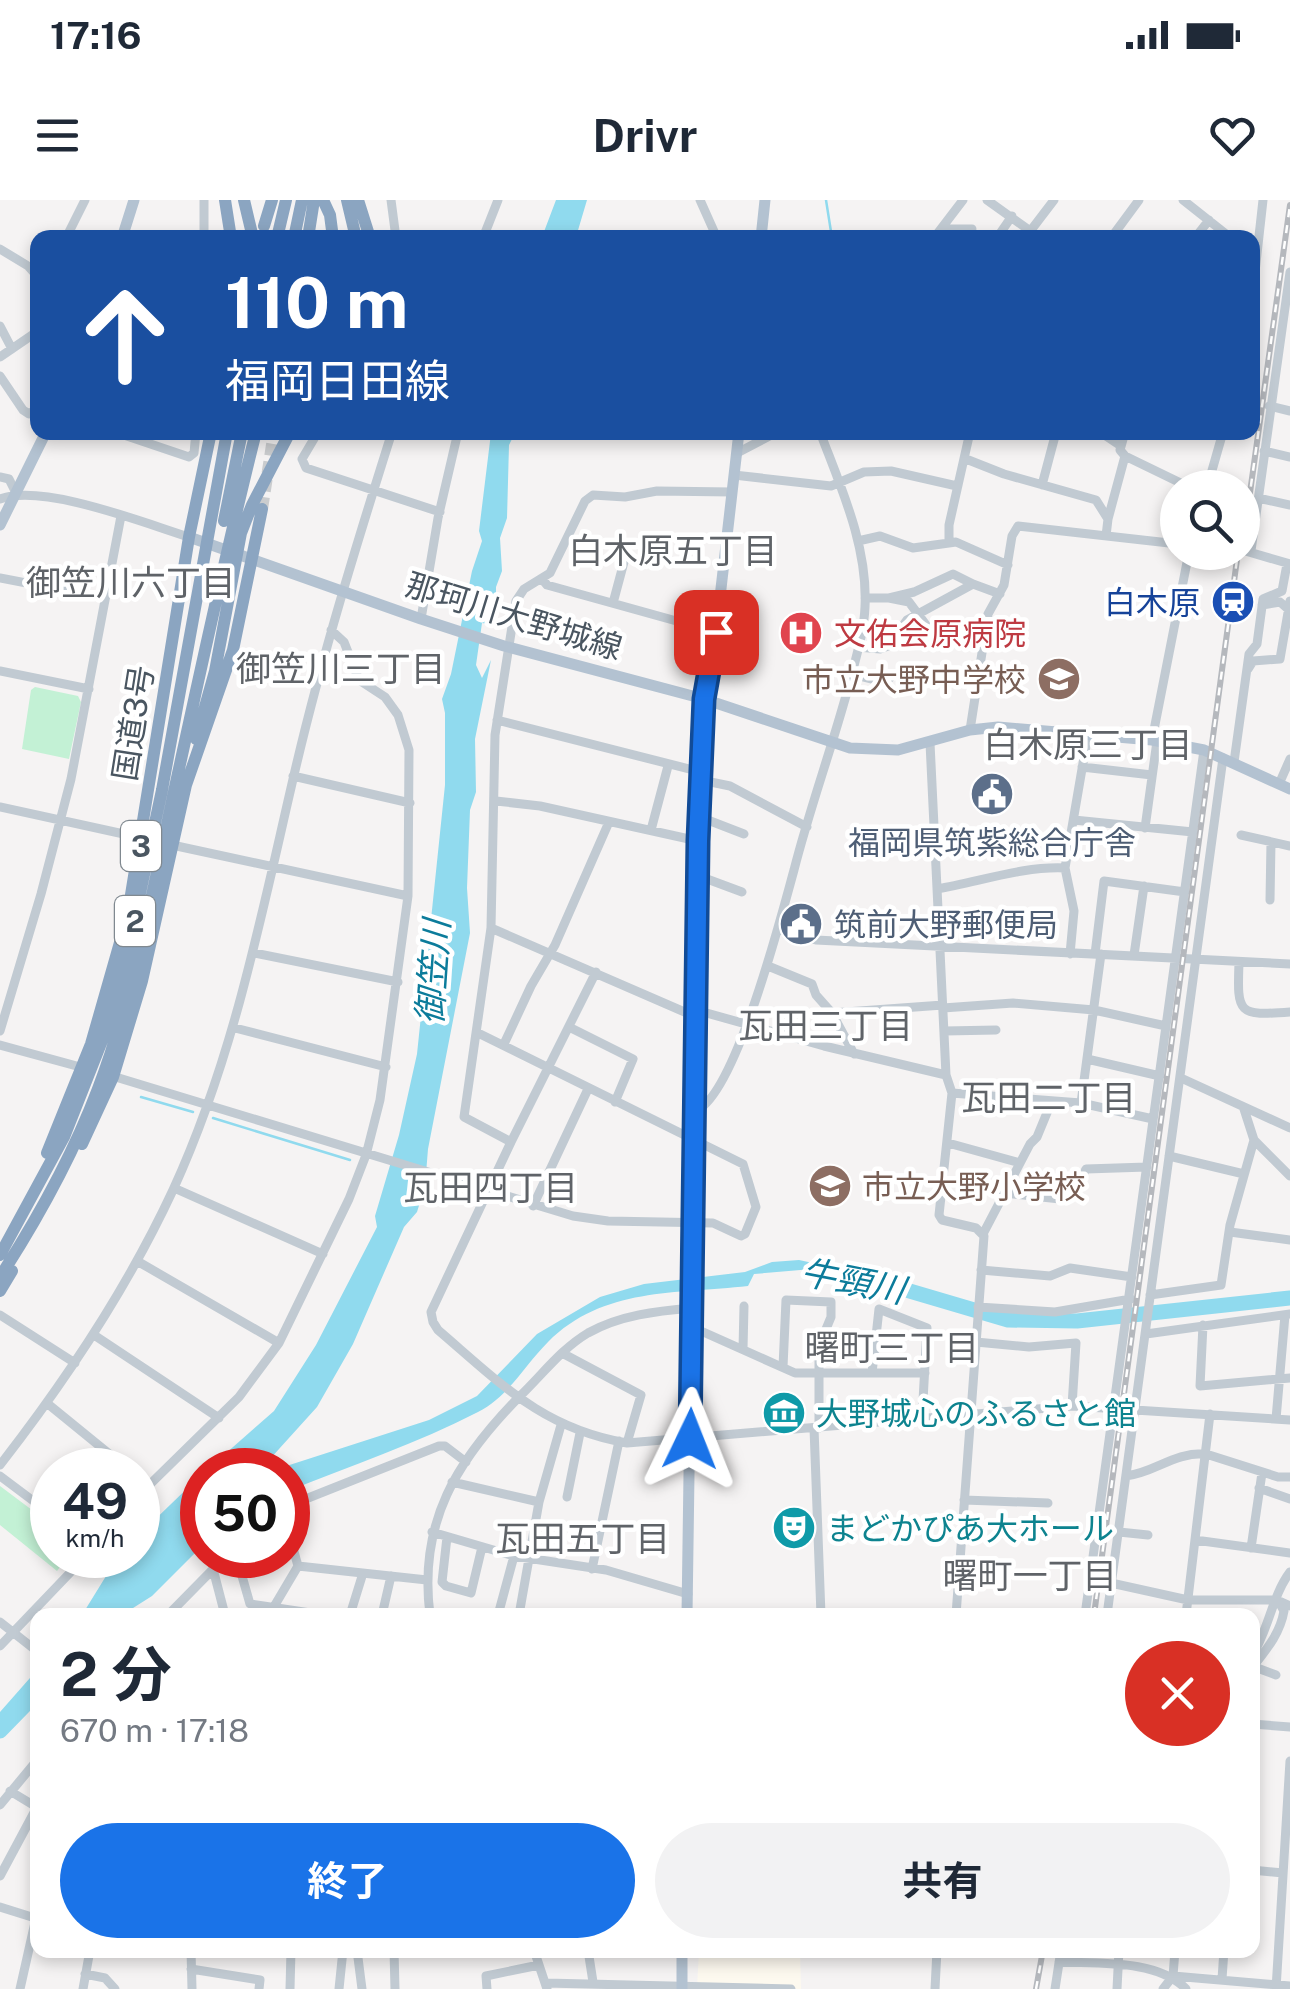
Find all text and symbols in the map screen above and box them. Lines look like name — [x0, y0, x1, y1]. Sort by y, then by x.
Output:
text: 17:16 — [50, 13, 142, 58]
icon: menu — [30, 108, 85, 163]
icon: heart — [1205, 108, 1260, 163]
text: Drivr — [593, 109, 697, 162]
text: 110 m — [225, 261, 409, 344]
icon: ahead — [60, 270, 190, 400]
text: 福岡日田線 — [225, 354, 450, 407]
map controls — [1160, 470, 1260, 570]
button: search — [1160, 470, 1260, 570]
district label: 白木原五丁目 — [568, 530, 778, 571]
district label: 御笠川六丁目 — [26, 562, 236, 603]
street label: 那珂川大野城線 — [401, 566, 627, 666]
station icon: 白木原 — [1210, 579, 1256, 625]
place label: 白木原 — [1104, 584, 1200, 621]
pin — [674, 590, 759, 675]
icon: arrive — [689, 605, 744, 660]
hospital icon: 文佑会原病院 — [778, 610, 824, 656]
place label: 文佑会原病院 — [834, 615, 1026, 652]
district label: 御笠川三丁目 — [236, 648, 446, 689]
school or university icon: 市立大野中学校 — [1036, 656, 1082, 702]
place label: 市立大野中学校 — [802, 661, 1026, 698]
street label: 国道3号 — [106, 663, 160, 783]
district label: 白木原三丁目 — [983, 724, 1193, 765]
public building icon: 福岡県筑紫総合庁舎 — [969, 771, 1015, 817]
road number: 3 — [121, 821, 161, 871]
place label: 福岡県筑紫総合庁舎 — [848, 824, 1136, 861]
road number: 2 — [115, 896, 155, 946]
public building icon: 筑前大野郵便局 — [778, 901, 824, 947]
place label: 筑前大野郵便局 — [834, 906, 1058, 943]
water label: 御笠川 — [409, 914, 457, 1026]
district label: 瓦田三丁目 — [738, 1005, 914, 1046]
district label: 瓦田二丁目 — [961, 1077, 1137, 1118]
school or university icon: 市立大野小学校 — [807, 1163, 853, 1209]
district label: 瓦田四丁目 — [403, 1167, 579, 1208]
place label: 市立大野小学校 — [862, 1168, 1086, 1205]
water label: 牛頸川 — [798, 1251, 912, 1312]
district label: 曙町三丁目 — [804, 1327, 980, 1368]
position arrow — [638, 1387, 742, 1491]
museum icon: 大野城心のふるさと館 — [761, 1390, 807, 1436]
place label: 大野城心のふるさと館 — [816, 1395, 1136, 1432]
speed limit sign: 50 — [180, 1448, 310, 1578]
text: 49 — [62, 1471, 128, 1530]
theatre icon: まどかぴあ大ホール — [771, 1505, 817, 1551]
place label: まどかぴあ大ホール — [826, 1510, 1114, 1547]
district label: 瓦田五丁目 — [495, 1518, 671, 1559]
text: km/h — [66, 1523, 124, 1553]
district label: 曙町一丁目 — [942, 1555, 1118, 1596]
text: 2 分 — [60, 1639, 172, 1710]
button: close — [1125, 1641, 1230, 1746]
text: 670 m · 17:18 — [60, 1712, 249, 1749]
button: 終了 — [60, 1823, 635, 1938]
button: 共有 — [655, 1823, 1230, 1938]

